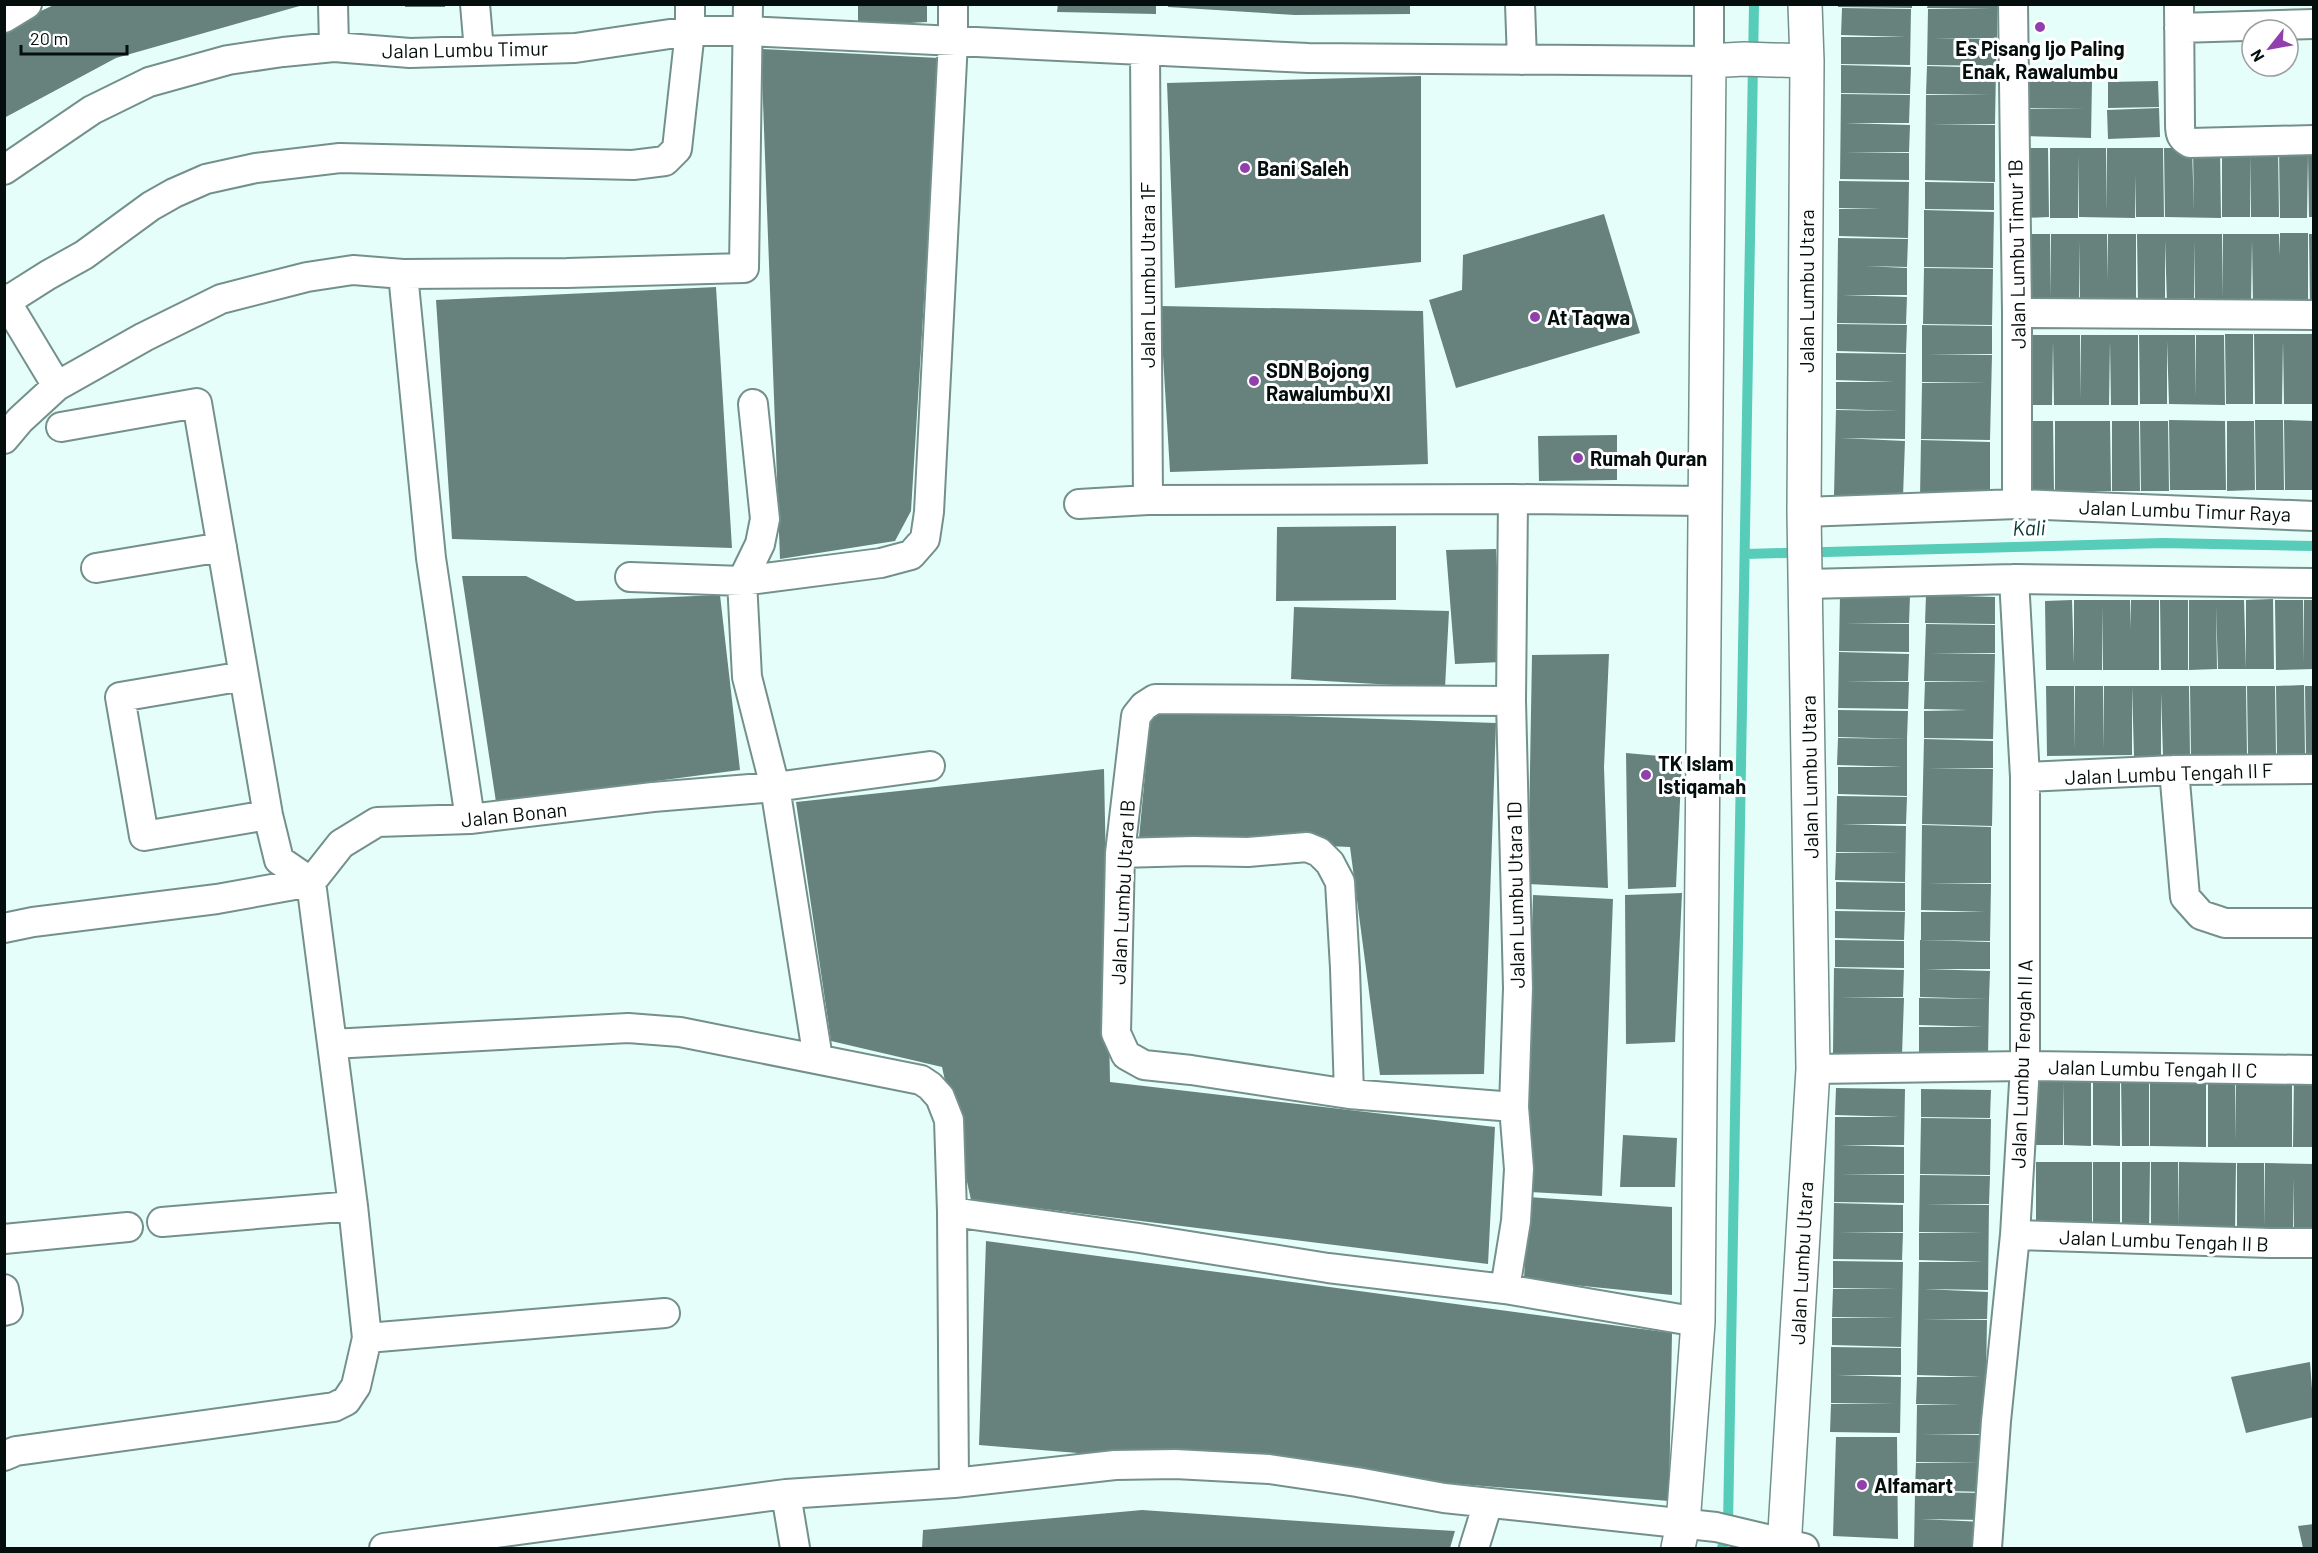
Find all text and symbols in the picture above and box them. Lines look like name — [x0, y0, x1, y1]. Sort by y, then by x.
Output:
scale bar — [21, 18, 128, 56]
north arrow — [2240, 18, 2300, 78]
marker: Es Pisang Ijo Paling Enak, Rawalumbu — [2033, 20, 2047, 34]
text: 20 m — [30, 27, 68, 49]
street label: Jalan Lumbu Timur — [382, 36, 548, 62]
place label: Es Pisang Ijo Paling Enak, Rawalumbu — [1955, 36, 2125, 83]
text: N — [2246, 47, 2268, 65]
place label: Bani Saleh — [1257, 156, 1349, 180]
street label: Jalan Lumbu Timur 1B — [2002, 159, 2030, 349]
marker: Bani Saleh — [1238, 161, 1252, 175]
street label: Jalan Lumbu Utara 1F — [1135, 182, 1159, 368]
street label: Jalan Lumbu Utara — [1794, 209, 1818, 373]
place label: At Taqwa — [1547, 305, 1630, 329]
marker: At Taqwa — [1528, 310, 1542, 324]
place label: SDN Bojong Rawalumbu XI — [1266, 358, 1391, 405]
marker: SDN Bojong Rawalumbu XI — [1247, 374, 1261, 388]
place label: Rumah Quran — [1590, 446, 1707, 470]
marker: Rumah Quran — [1571, 451, 1585, 465]
street label: Jalan Lumbu Timur Raya — [2079, 494, 2291, 526]
water label: Kali — [2012, 514, 2047, 540]
street label: Jalan Lumbu Utara — [1796, 695, 1822, 859]
place label: TK Islam Istiqamah — [1658, 751, 1746, 798]
street label: Jalan Lumbu Tengah II F — [2064, 757, 2274, 789]
marker: TK Islam Istiqamah — [1639, 768, 1653, 782]
street label: Jalan Bonan — [460, 796, 568, 832]
street label: Jalan Lumbu Utara IB — [1105, 799, 1139, 985]
street label: Jalan Lumbu Utara 1D — [1501, 801, 1529, 989]
street label: Jalan Lumbu Tengah II A — [2005, 959, 2037, 1169]
street label: Jalan Lumbu Tengah II C — [2048, 1054, 2258, 1082]
street label: Jalan Lumbu Utara — [1785, 1181, 1817, 1345]
street label: Jalan Lumbu Tengah II B — [2059, 1224, 2269, 1256]
place label: Alfamart — [1874, 1473, 1953, 1497]
marker: Alfamart — [1855, 1478, 1869, 1492]

